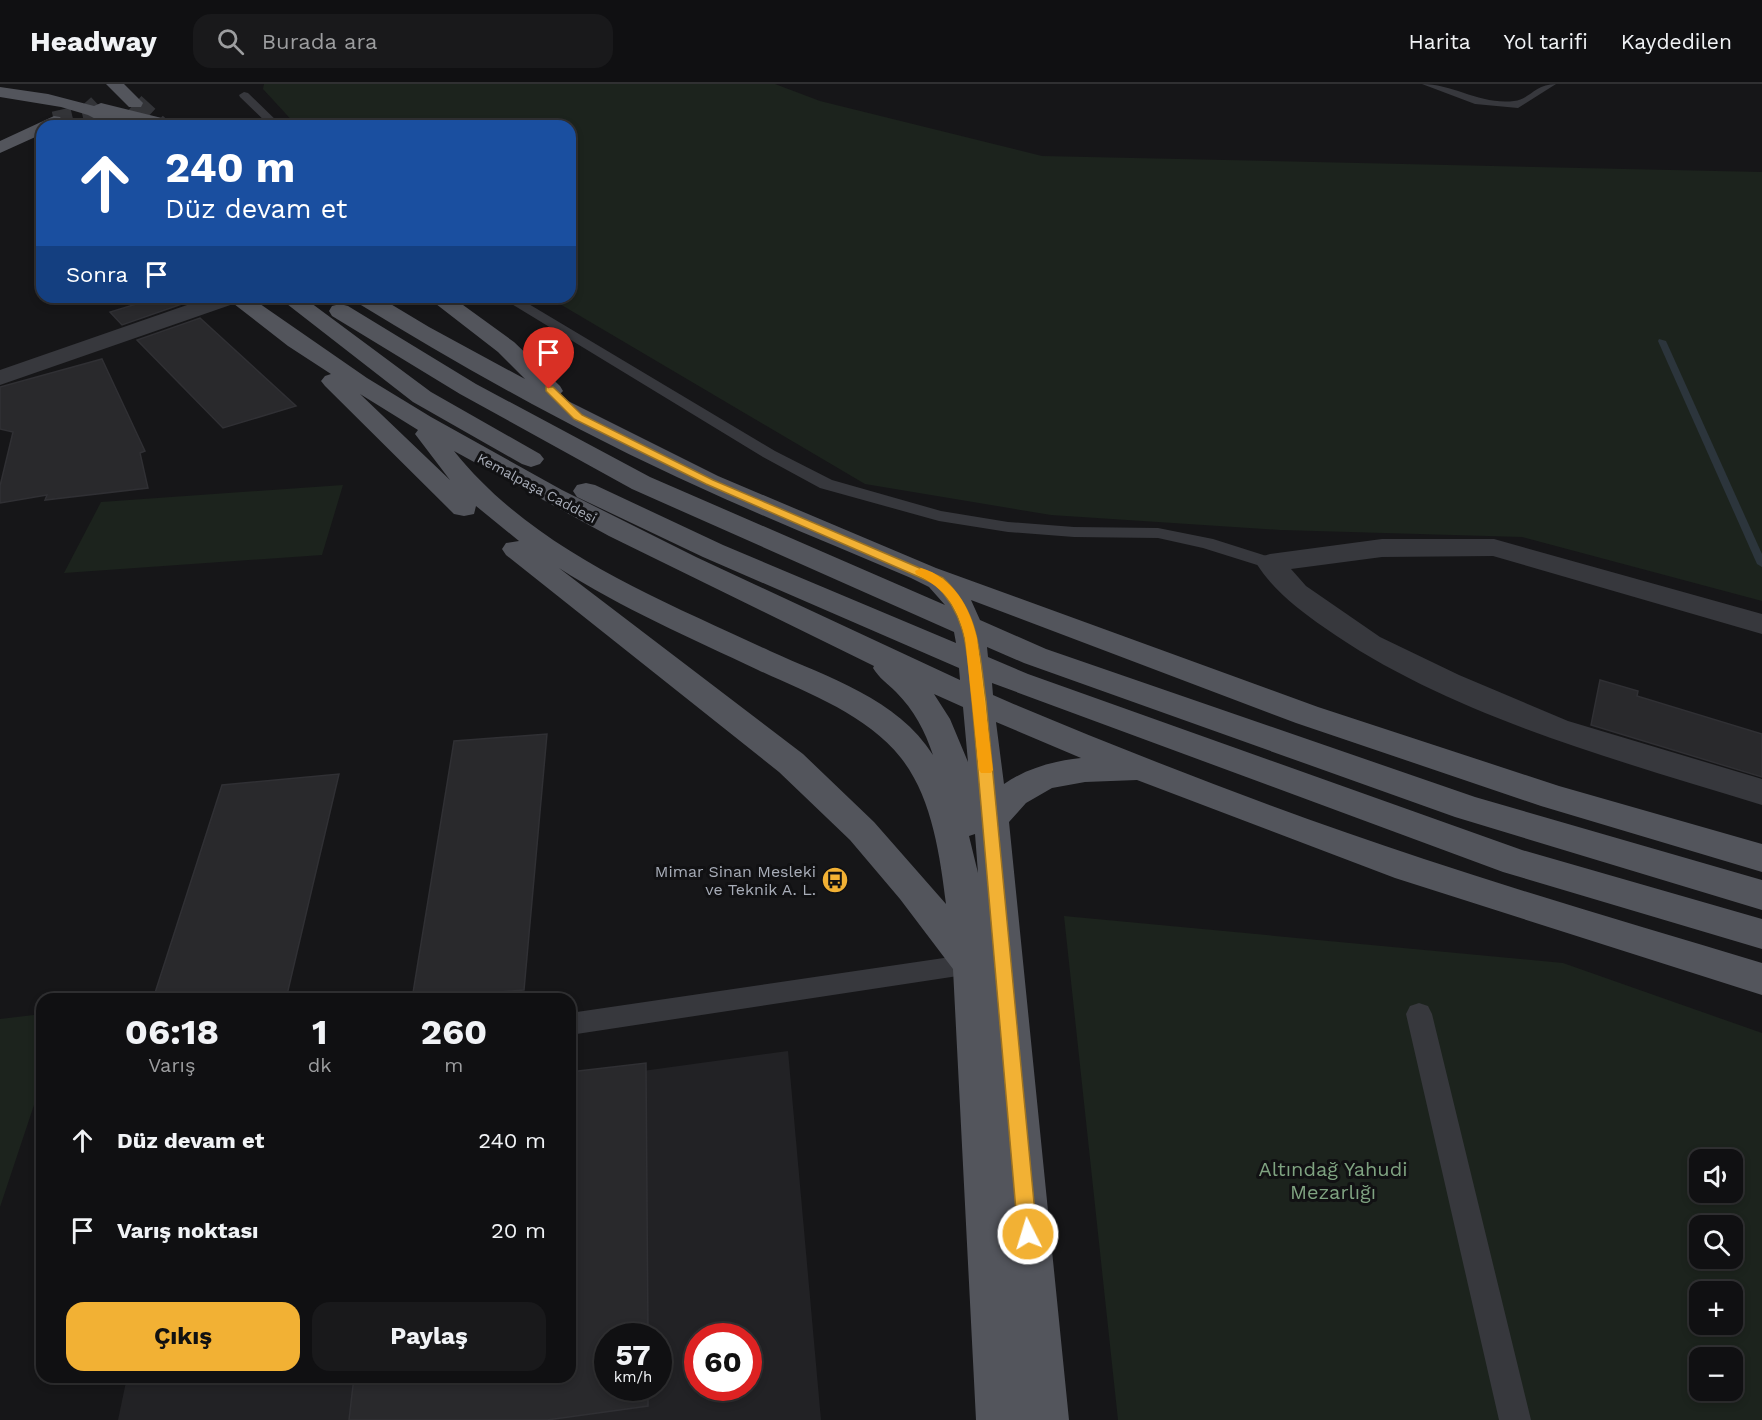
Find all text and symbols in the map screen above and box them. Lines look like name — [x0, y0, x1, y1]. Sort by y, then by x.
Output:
search box — [193, 14, 613, 68]
text: Headway — [30, 25, 157, 58]
icon: search — [214, 25, 247, 58]
text: Burada ara — [262, 29, 378, 54]
text: Harita — [1409, 29, 1471, 54]
text: Yol tarifi — [1504, 29, 1588, 54]
text: Kaydedilen — [1621, 29, 1732, 54]
text: 240 m — [165, 143, 295, 192]
icon: ahead — [66, 144, 144, 222]
text: Düz devam et — [165, 193, 347, 225]
icon: arrive — [140, 258, 173, 291]
text: Sonra — [66, 262, 128, 287]
pin — [523, 327, 574, 389]
icon: arrive — [532, 336, 565, 369]
street label: Kemalpaşa Caddesi — [475, 450, 599, 526]
place label: Mimar Sinan Mesleki ve Teknik A. L. — [655, 862, 816, 899]
bus stop icon: Mimar Sinan Mesleki ve Teknik A. L. — [820, 865, 850, 895]
text: 06:18 — [125, 1011, 219, 1053]
text: 1 — [312, 1011, 328, 1053]
text: 260 — [420, 1011, 487, 1053]
text: Varış — [148, 1053, 195, 1077]
text: dk — [308, 1053, 332, 1077]
text: m — [444, 1053, 463, 1077]
icon: ahead — [66, 1124, 99, 1157]
text: Düz devam et — [117, 1128, 264, 1153]
text: 240 m — [478, 1128, 546, 1153]
map controls — [1689, 1149, 1743, 1401]
button: sound — [1689, 1149, 1743, 1203]
park label: Altındağ Yahudi Mezarlığı — [1258, 1157, 1408, 1204]
position arrow — [996, 1202, 1060, 1266]
icon: arrive — [66, 1214, 99, 1247]
button: search — [1689, 1215, 1743, 1269]
text: Varış noktası — [117, 1218, 259, 1243]
text: 20 m — [491, 1218, 546, 1243]
button: + — [1689, 1281, 1743, 1335]
button: Çıkış — [66, 1302, 300, 1371]
button: Paylaş — [312, 1302, 546, 1371]
speed limit sign: 60 — [684, 1323, 762, 1401]
text: 57 — [616, 1337, 650, 1372]
button: − — [1689, 1347, 1743, 1401]
text: km/h — [614, 1368, 652, 1386]

